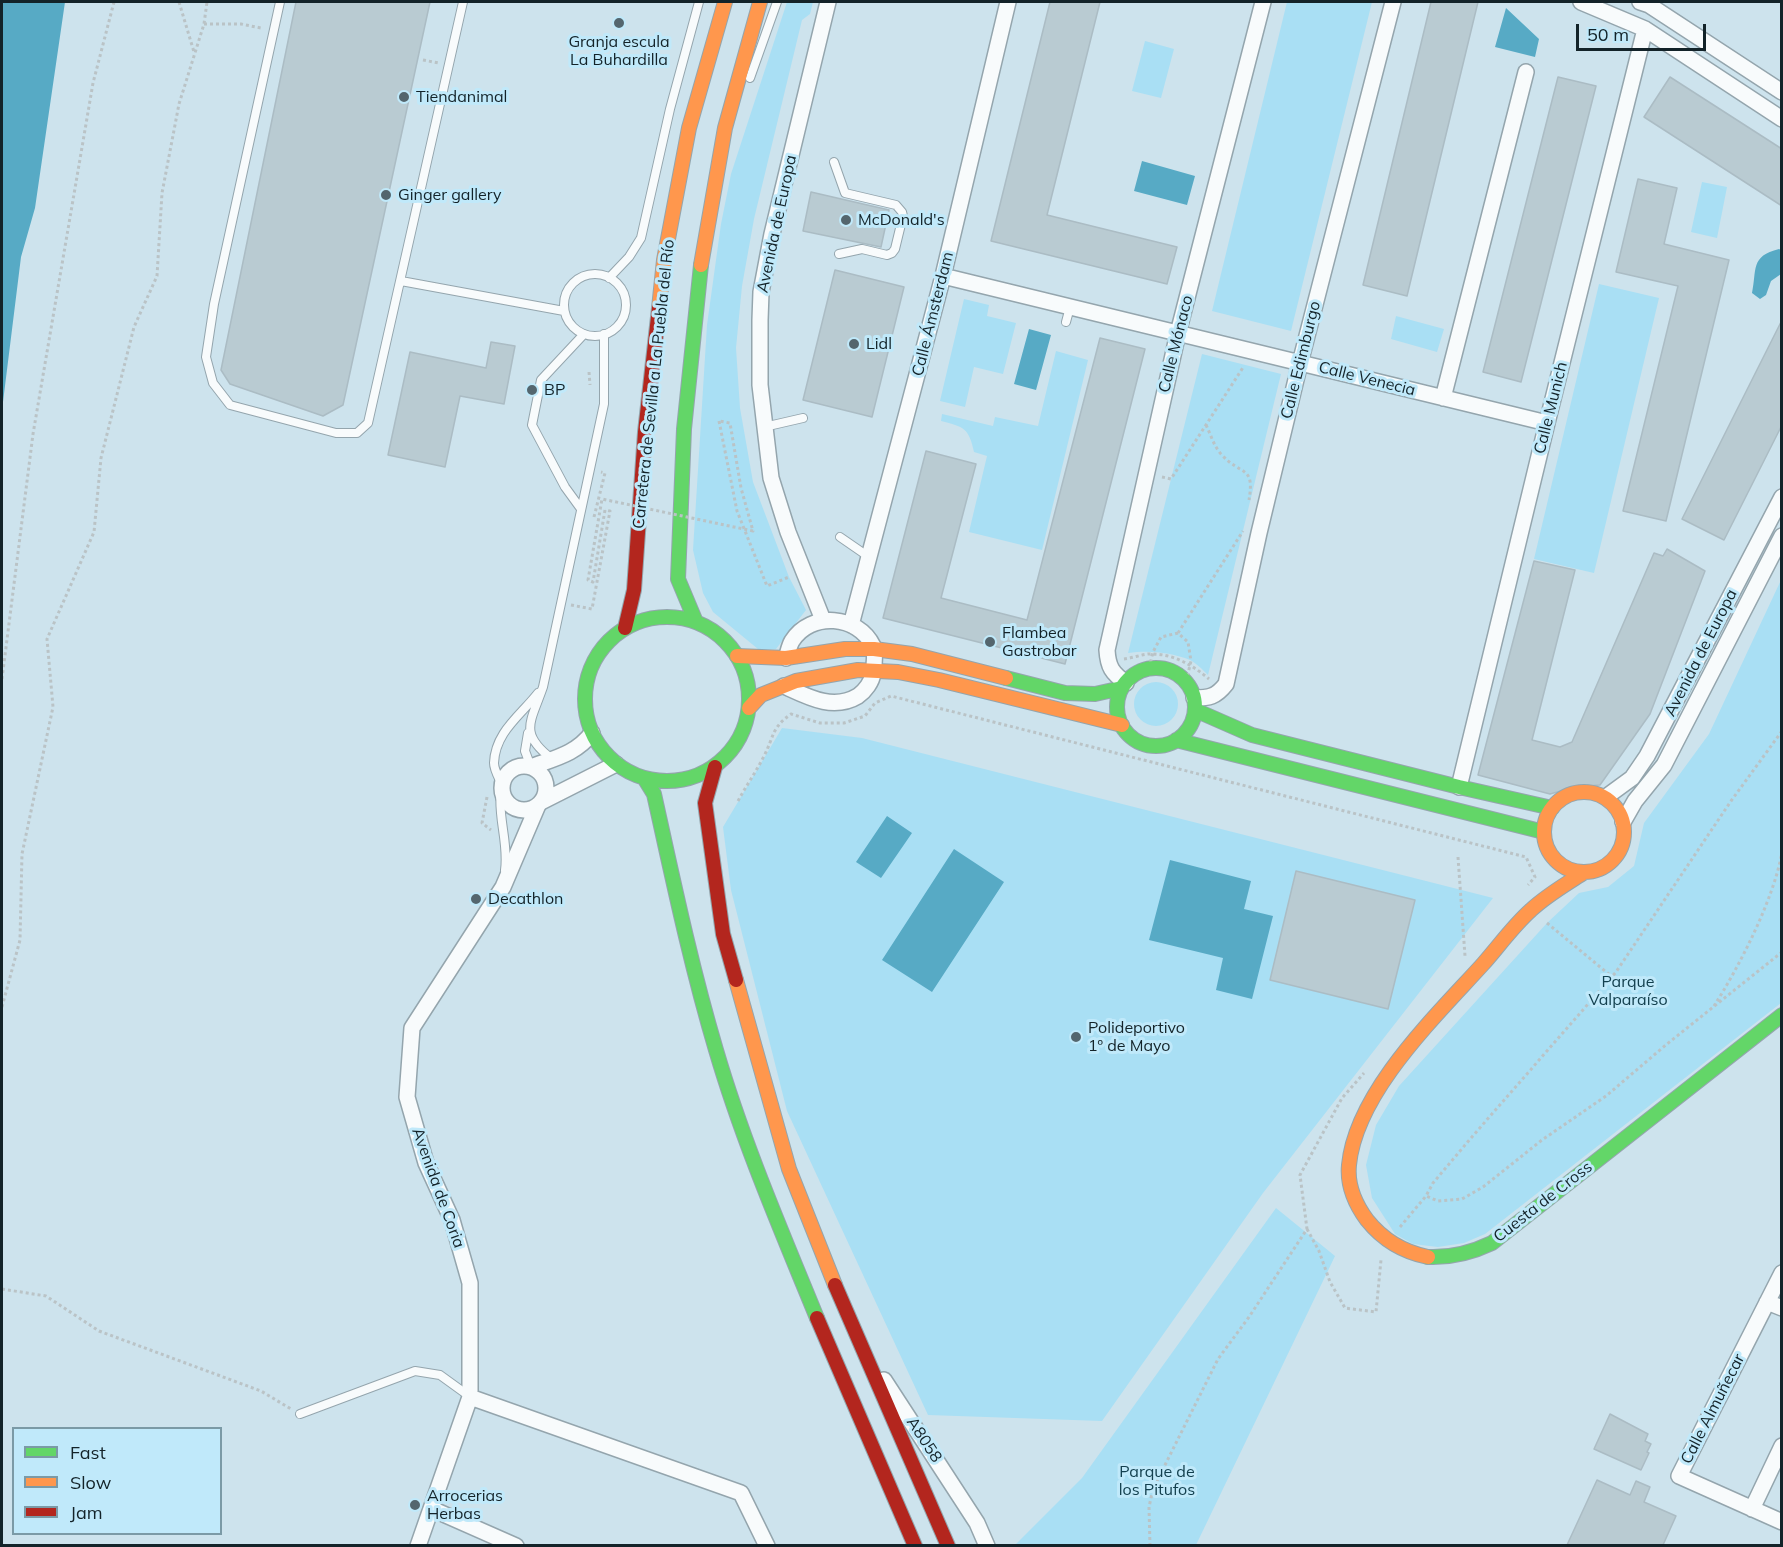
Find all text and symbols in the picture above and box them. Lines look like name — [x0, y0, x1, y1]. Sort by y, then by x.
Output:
scale bar — [1579, 12, 1710, 50]
marker: Granja escula La Buhardilla — [612, 16, 626, 30]
text: 50 m — [1587, 23, 1629, 46]
place label: Granja escula La Buhardilla — [568, 32, 670, 70]
place label: Tiendanimal — [416, 87, 507, 107]
marker: Tiendanimal — [397, 90, 411, 104]
street label: Avenida de Europa — [753, 153, 801, 295]
place label: Ginger gallery — [398, 185, 502, 205]
marker: Ginger gallery — [379, 188, 393, 202]
place label: McDonald's — [858, 210, 945, 230]
marker: McDonald's — [839, 213, 853, 227]
street label: Carretera de Sevilla a La Puebla del Río — [629, 238, 679, 530]
street label: Calle Ámsterdam — [908, 250, 958, 378]
street label: Calle Mónaco — [1155, 293, 1197, 395]
street label: Calle Edimburgo — [1277, 299, 1325, 421]
place label: Lidl — [866, 334, 892, 354]
marker: Lidl — [847, 337, 861, 351]
street label: Calle Venecia — [1317, 358, 1417, 400]
street label: Calle Munich — [1530, 360, 1572, 456]
place label: BP — [544, 380, 565, 400]
marker: BP — [525, 383, 539, 397]
street label: Avenida de Europa — [1661, 586, 1741, 720]
place label: Flambea Gastrobar — [1002, 623, 1077, 661]
marker: Flambea Gastrobar — [983, 635, 997, 649]
place label: Decathlon — [488, 889, 563, 909]
marker: Decathlon — [469, 892, 483, 906]
park label: Parque Valparaíso — [1588, 972, 1668, 1010]
place label: Polideportivo 1º de Mayo — [1088, 1018, 1185, 1056]
marker: Polideportivo 1º de Mayo — [1069, 1030, 1083, 1044]
street label: Avenida de Coria — [407, 1125, 469, 1251]
street label: Cuesta de Cross — [1490, 1157, 1596, 1247]
street label: Calle Almuñecar — [1677, 1351, 1749, 1467]
street label: A8058 — [902, 1414, 946, 1466]
legend — [12, 1427, 222, 1535]
text: Fast — [70, 1441, 106, 1464]
park label: Parque de los Pitufos — [1119, 1462, 1195, 1500]
text: Slow — [70, 1471, 111, 1494]
place label: Arrocerias Herbas — [427, 1486, 503, 1524]
marker: Arrocerias Herbas — [408, 1498, 422, 1512]
text: Jam — [70, 1501, 103, 1524]

